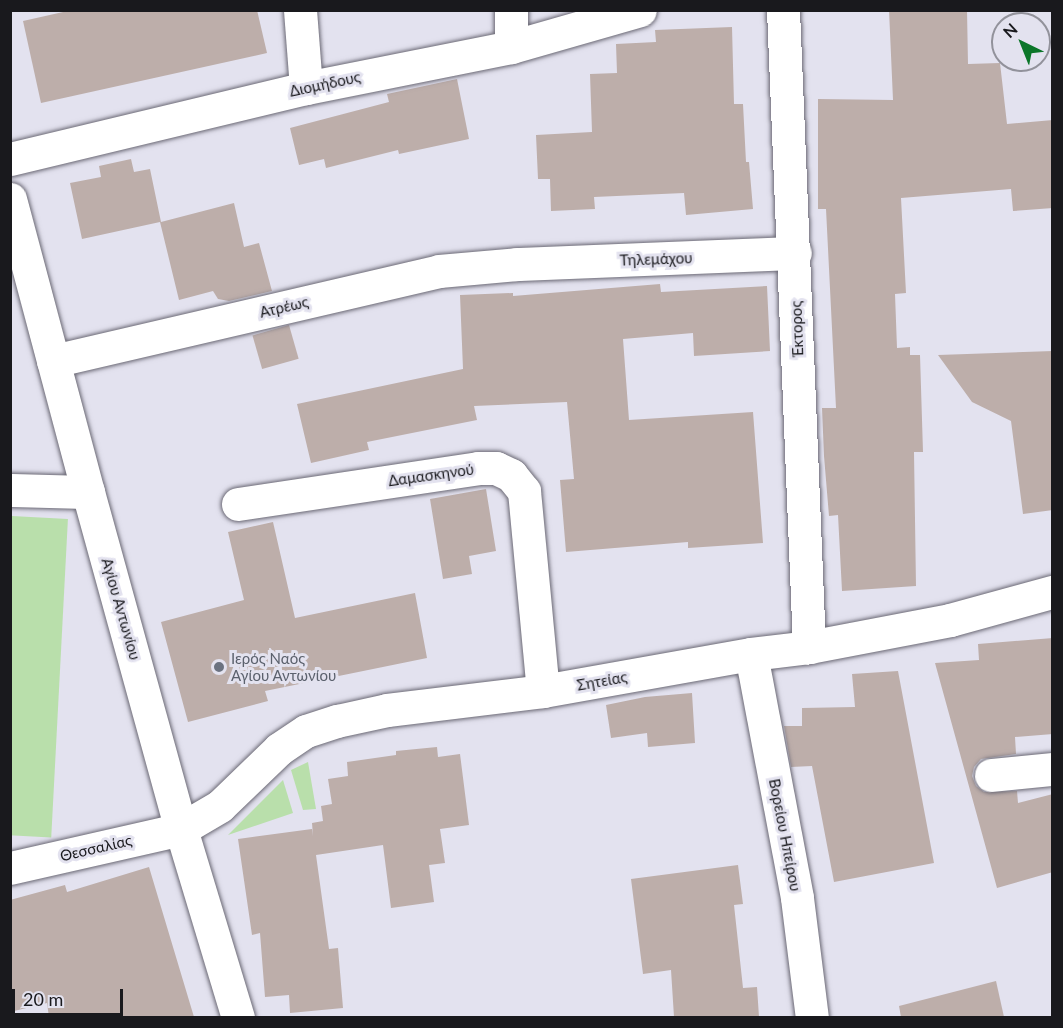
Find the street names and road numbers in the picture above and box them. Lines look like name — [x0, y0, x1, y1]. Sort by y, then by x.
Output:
street label: Διομήδους — [288, 68, 362, 100]
street label: Τηλεμάχου — [619, 249, 693, 269]
street label: Ατρέως — [258, 293, 310, 321]
street label: Έκτορος — [787, 301, 807, 357]
street label: Δαμασκηνού — [387, 460, 475, 490]
street label: Αγίου Αντωνίου — [98, 556, 144, 662]
street label: Σητείας — [575, 668, 629, 694]
street label: Βορείου Ηπείρου — [765, 777, 805, 893]
street label: Θεσσαλίας — [58, 831, 134, 865]

